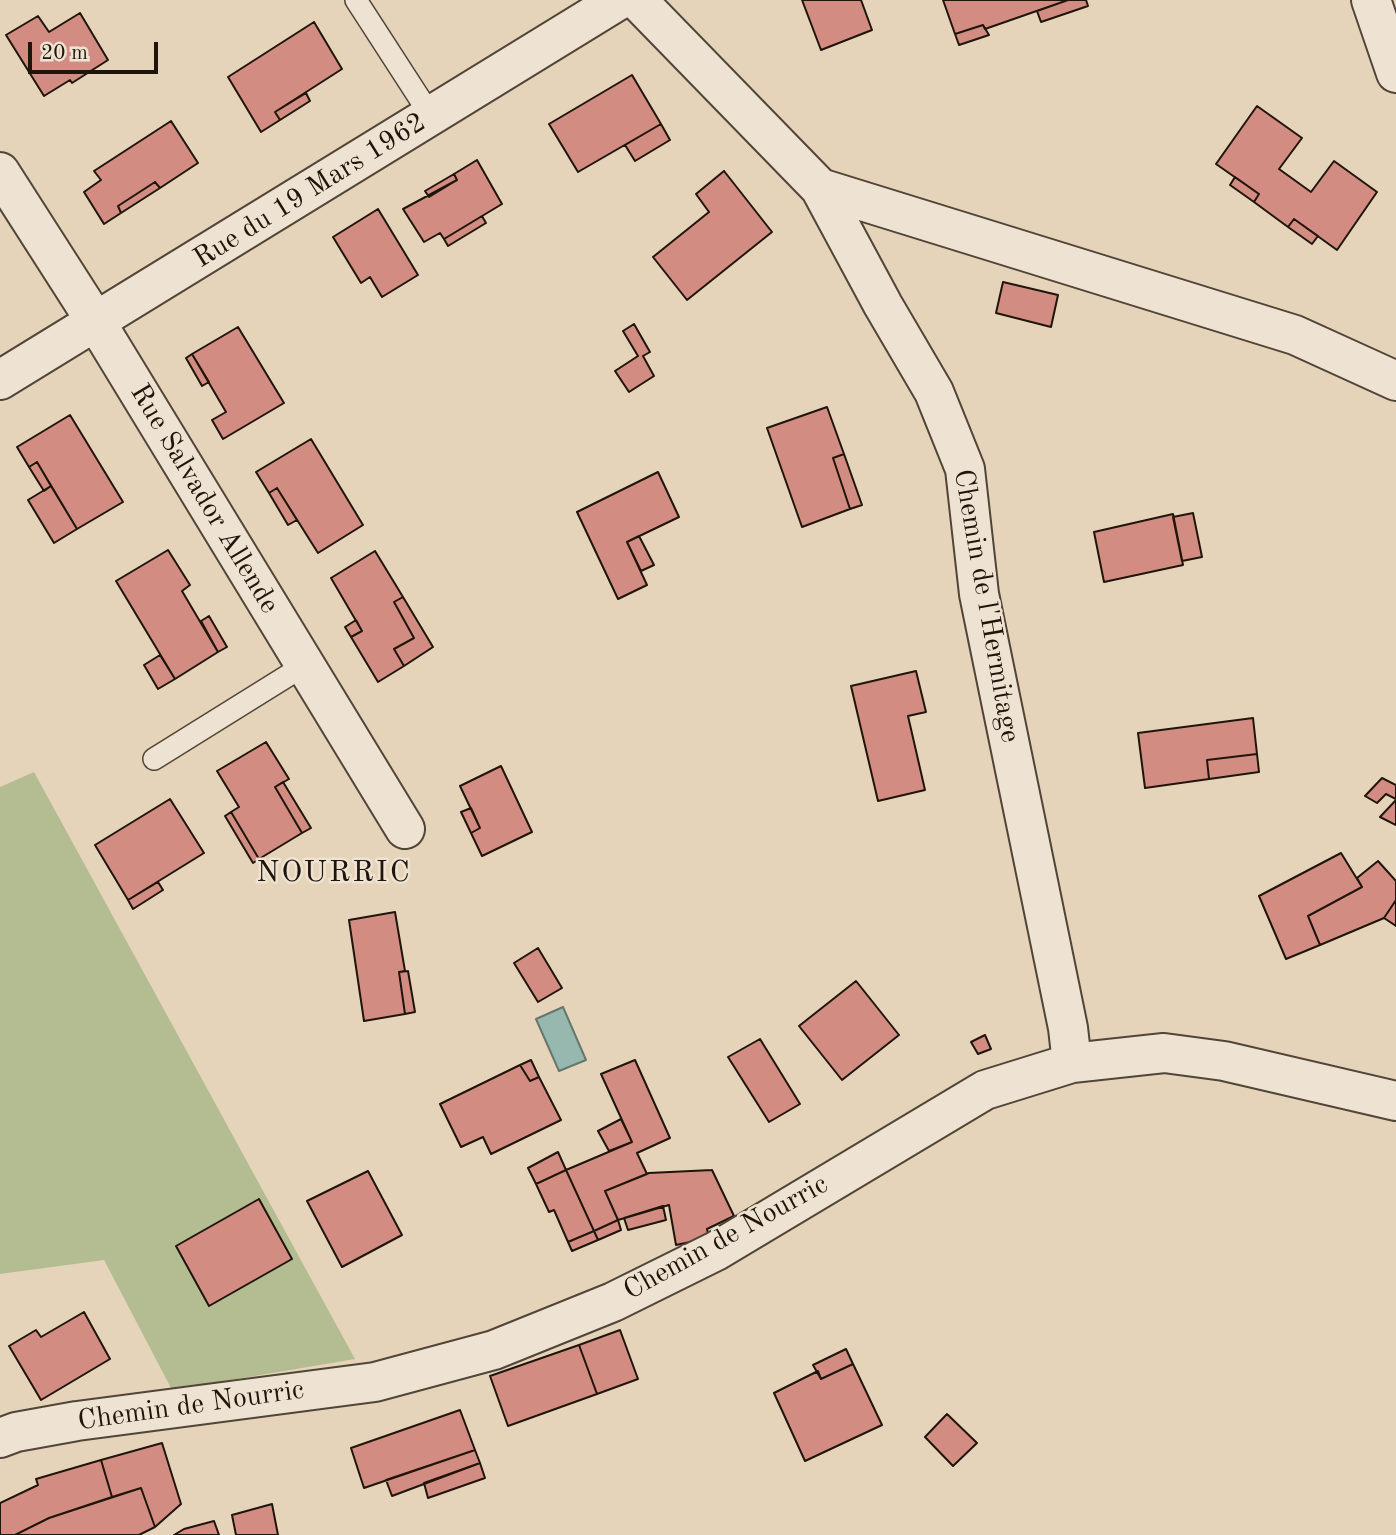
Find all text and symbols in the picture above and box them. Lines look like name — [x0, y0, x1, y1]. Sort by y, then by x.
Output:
scale bar — [32, 28, 161, 72]
text: 20 m — [41, 43, 88, 64]
street label: Rue du 19 Mars 1962 — [188, 106, 432, 276]
street label: Rue Salvador Allende — [122, 378, 286, 620]
street label: Chemin de l'Hermitage — [945, 467, 1027, 745]
district label: NOURRIC — [257, 855, 411, 891]
street label: Chemin de Nourric — [618, 1168, 834, 1308]
street label: Chemin de Nourric — [76, 1373, 306, 1439]

